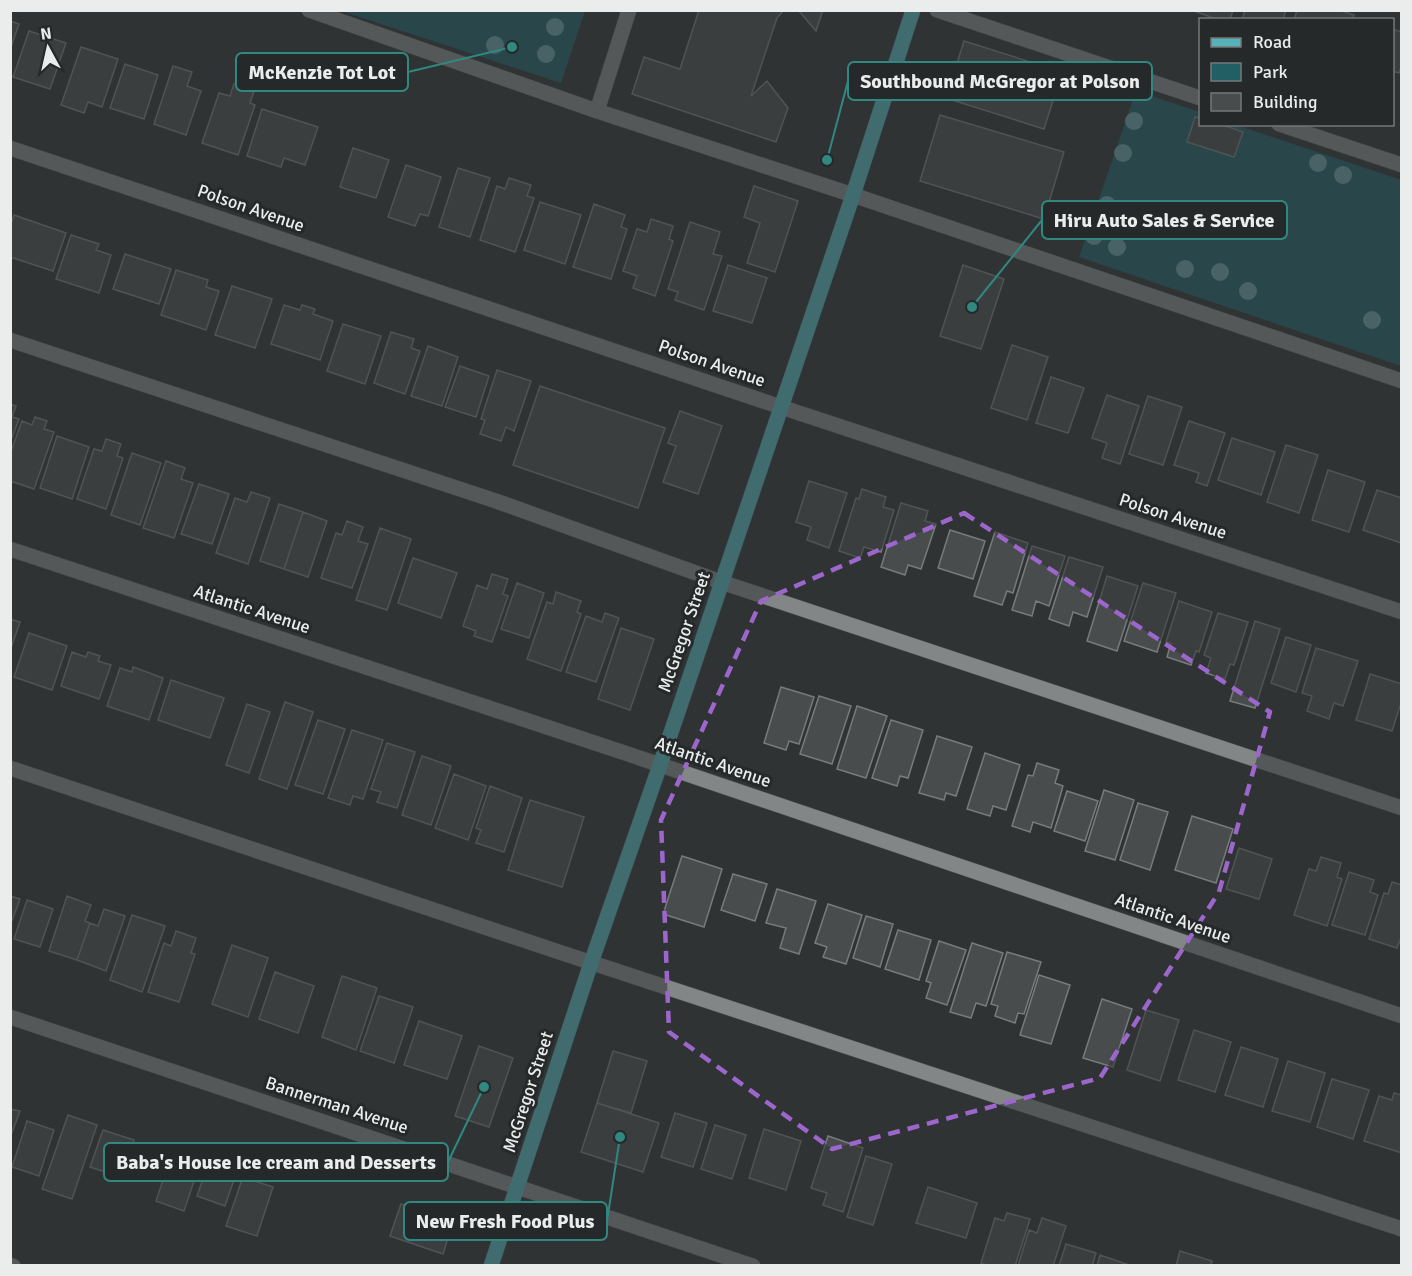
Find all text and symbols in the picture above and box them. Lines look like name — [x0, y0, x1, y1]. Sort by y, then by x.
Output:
north arrow — [18, 18, 78, 78]
legend — [1199, 18, 1394, 126]
text: N — [39, 23, 53, 45]
text: Road — [1253, 31, 1292, 53]
callout: McKenzie Tot Lot — [236, 53, 408, 91]
text: McKenzie Tot Lot — [248, 60, 396, 85]
text: Park — [1253, 61, 1288, 83]
callout: Southbound McGregor at Polson — [848, 62, 1152, 100]
text: Southbound McGregor at Polson — [860, 69, 1140, 94]
text: Building — [1253, 91, 1317, 113]
street label: Polson Avenue — [195, 179, 307, 237]
callout: Hiru Auto Sales & Service — [1042, 201, 1287, 239]
text: Hiru Auto Sales & Service — [1054, 208, 1275, 233]
street label: Polson Avenue — [656, 334, 768, 392]
street label: Polson Avenue — [1116, 488, 1230, 544]
street label: McGregor Street — [653, 569, 715, 695]
street label: Atlantic Avenue — [191, 580, 313, 638]
street label: Atlantic Avenue — [652, 732, 774, 792]
street label: Atlantic Avenue — [1112, 888, 1234, 948]
street label: McGregor Street — [498, 1029, 558, 1155]
street label: Bannerman Avenue — [263, 1072, 411, 1138]
callout: Baba's House Ice cream and Desserts — [104, 1143, 448, 1181]
text: Baba's House Ice cream and Desserts — [116, 1150, 436, 1175]
callout: New Fresh Food Plus — [404, 1202, 607, 1240]
text: New Fresh Food Plus — [416, 1209, 595, 1234]

